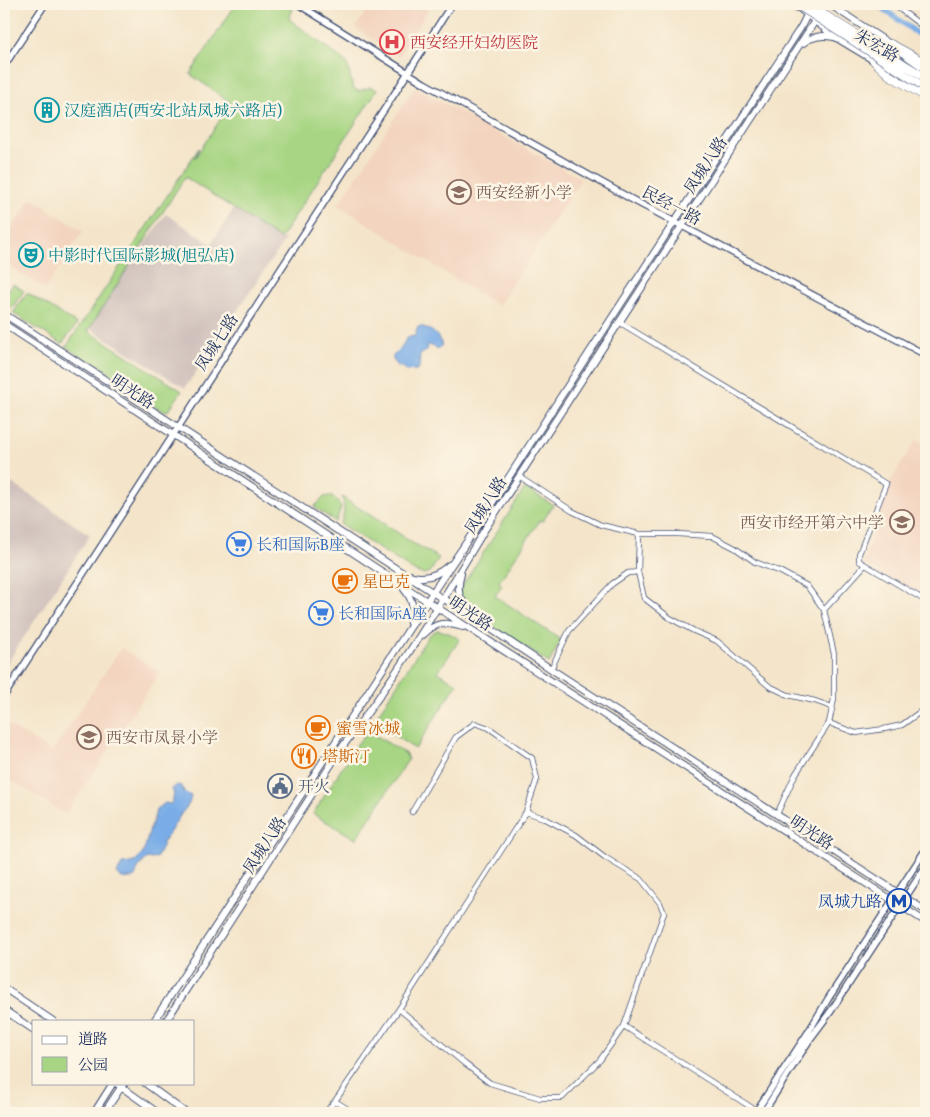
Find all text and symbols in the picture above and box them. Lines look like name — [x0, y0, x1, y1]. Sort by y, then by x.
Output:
street label: 朱宏路 — [850, 23, 904, 67]
hospital icon: 西安经开妇幼医院 — [379, 29, 405, 55]
place label: 西安经开妇幼医院 — [410, 30, 538, 54]
building icon: 汉庭酒店(西安北站凤城六路店) — [34, 97, 60, 123]
place label: 汉庭酒店(西安北站凤城六路店) — [64, 98, 282, 122]
street label: 凤城八路 — [678, 132, 732, 198]
school or university icon: 西安经新小学 — [446, 179, 472, 205]
street label: 民经一路 — [638, 179, 706, 231]
place label: 西安经新小学 — [476, 180, 572, 204]
theatre icon: 中影时代国际影城(旭弘店) — [18, 242, 44, 268]
place label: 中影时代国际影城(旭弘店) — [48, 243, 234, 267]
street label: 凤城七路 — [189, 309, 243, 375]
street label: 明光路 — [106, 368, 160, 414]
street label: 凤城八路 — [458, 471, 512, 539]
school or university icon: 西安市经开第六中学 — [889, 509, 915, 535]
place label: 西安市经开第六中学 — [740, 510, 884, 534]
supermarket icon: 长和国际B座 — [226, 531, 252, 557]
place label: 长和国际B座 — [256, 532, 345, 556]
cafe icon: 星巴克 — [332, 568, 358, 594]
place label: 星巴克 — [362, 569, 410, 593]
street label: 明光路 — [444, 590, 498, 636]
supermarket icon: 长和国际A座 — [308, 600, 334, 626]
place label: 长和国际A座 — [338, 601, 428, 625]
cafe icon: 蜜雪冰城 — [305, 715, 331, 741]
place label: 蜜雪冰城 — [336, 716, 400, 740]
school or university icon: 西安市凤景小学 — [76, 724, 102, 750]
place label: 西安市凤景小学 — [106, 725, 218, 749]
restaurant icon: 塔斯汀 — [291, 743, 317, 769]
place label: 塔斯汀 — [322, 744, 370, 768]
public building icon: 开火 — [267, 773, 293, 799]
place label: 开火 — [298, 774, 330, 798]
street label: 明光路 — [785, 809, 839, 855]
street label: 凤城八路 — [237, 812, 291, 878]
metro station icon: 凤城九路 — [886, 888, 912, 914]
place label: 凤城九路 — [818, 889, 882, 913]
legend — [32, 1020, 195, 1084]
text: 道路 — [78, 1028, 108, 1049]
text: 公园 — [78, 1054, 108, 1075]

